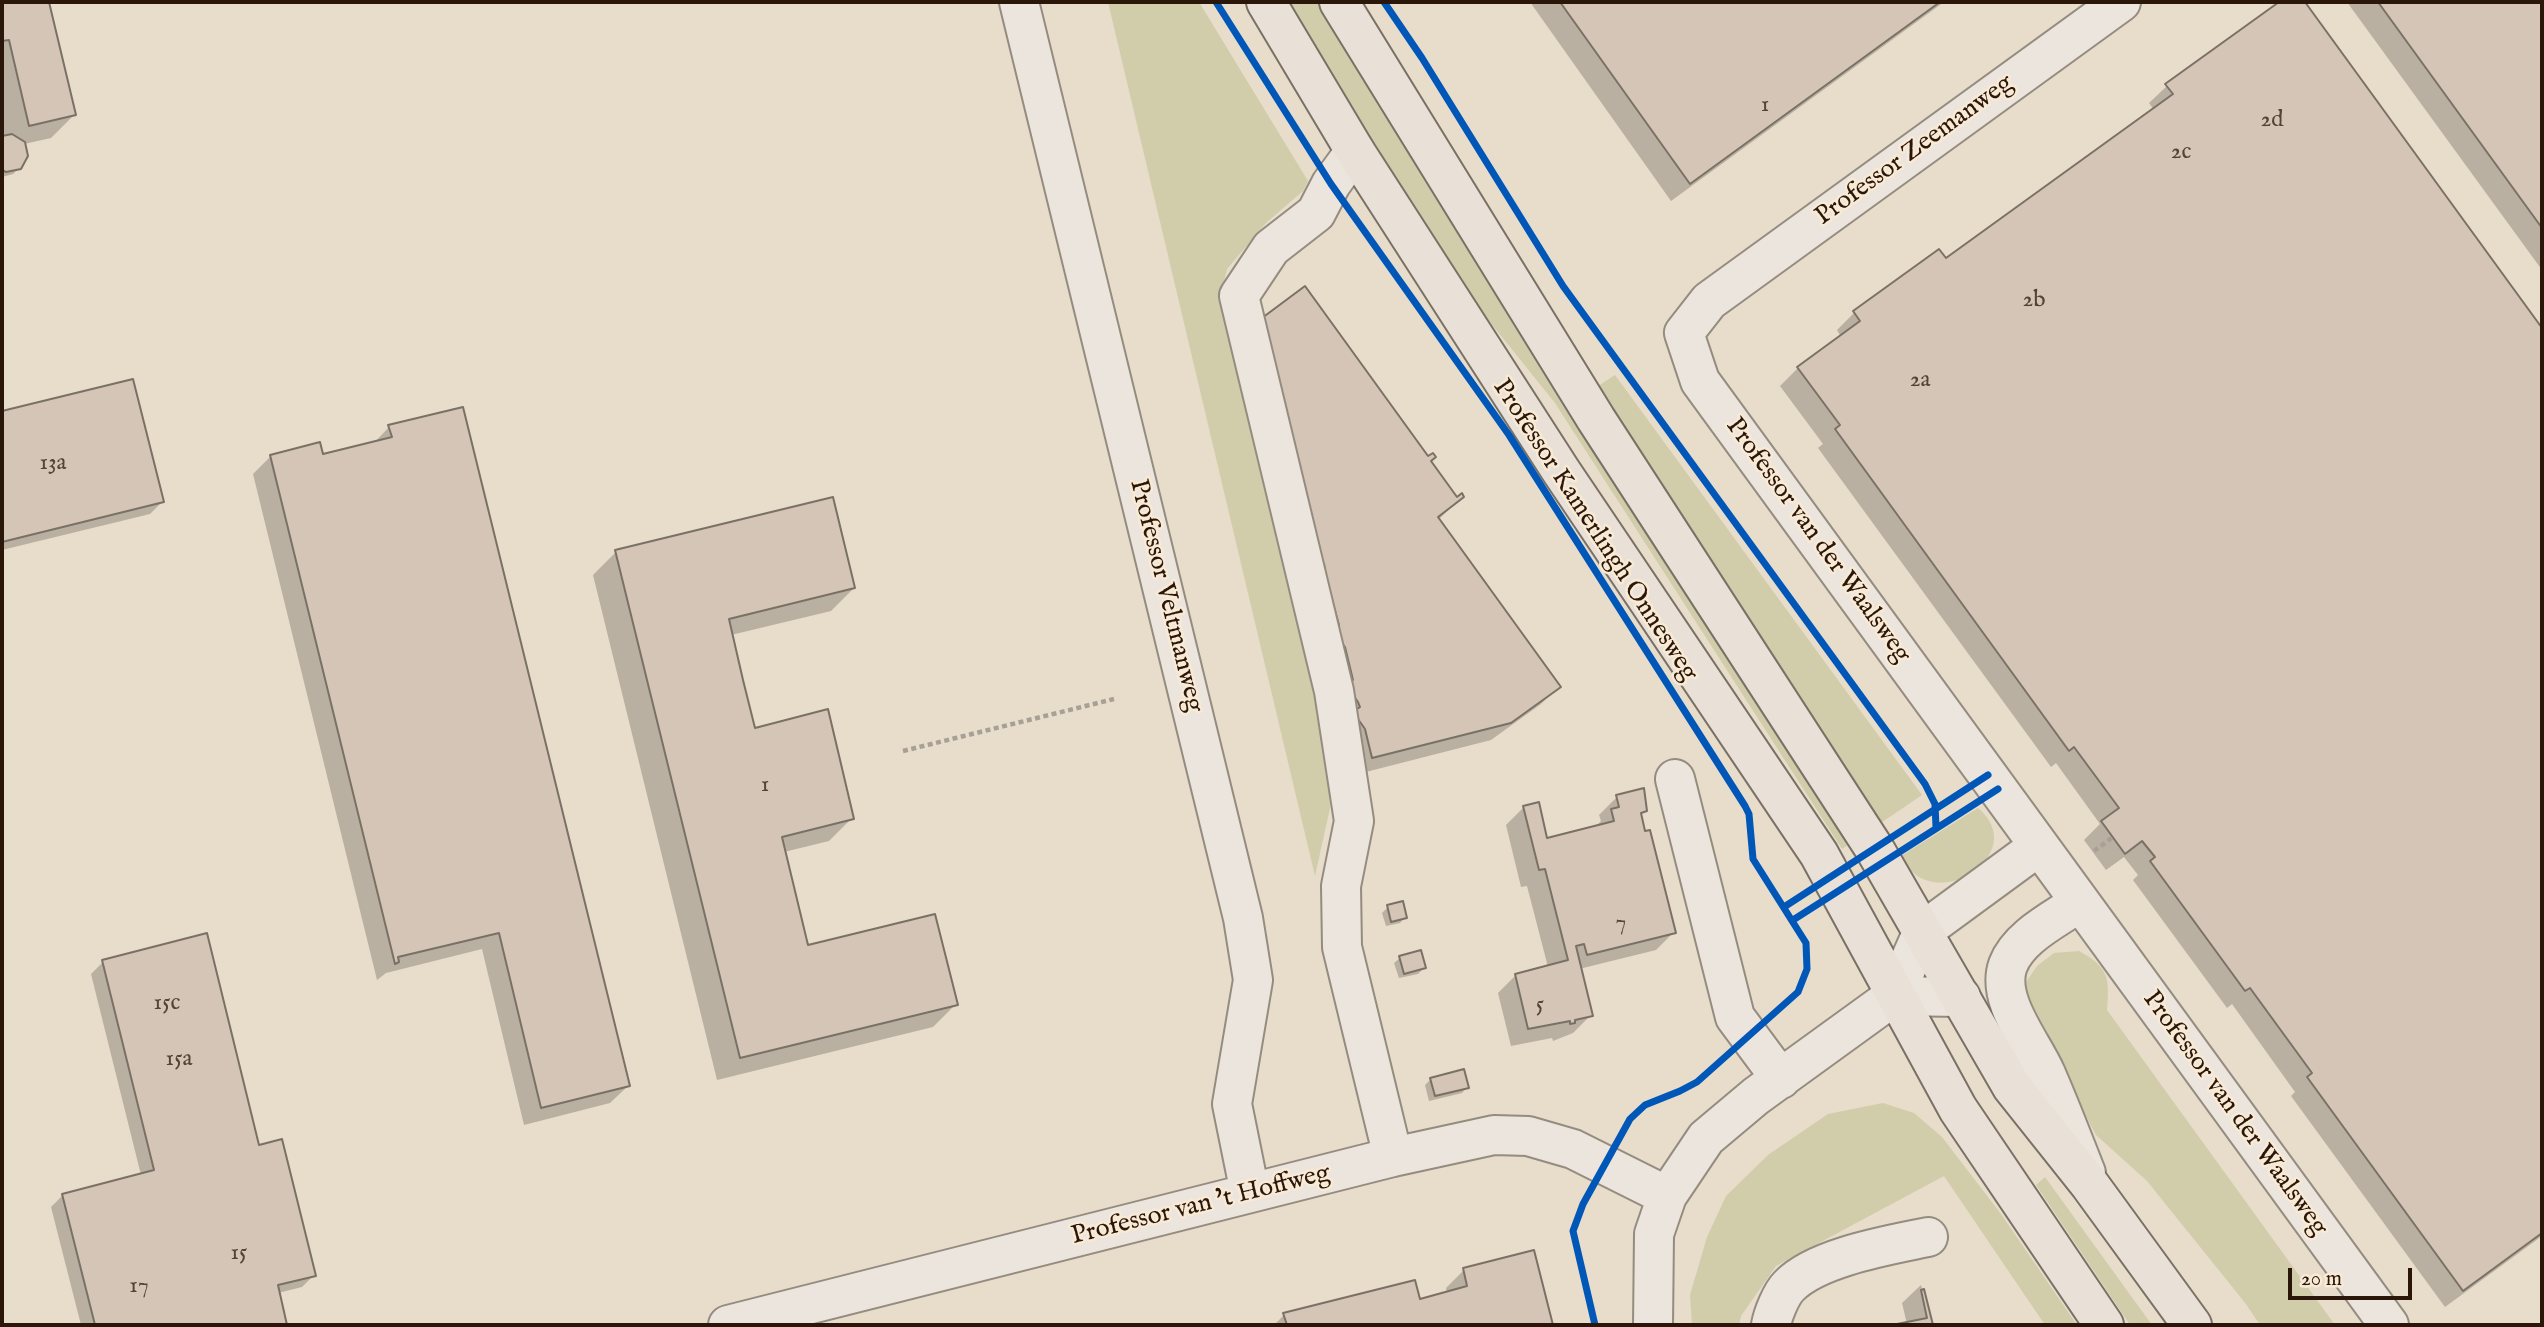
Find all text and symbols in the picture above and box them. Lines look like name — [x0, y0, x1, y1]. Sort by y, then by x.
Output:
street label: Professor Zeemanweg — [1810, 69, 2020, 233]
house number: 1 — [1761, 92, 1769, 120]
house number: 2d — [2260, 107, 2284, 135]
house number: 2c — [2171, 139, 2191, 167]
house number: 2b — [2022, 287, 2046, 315]
house number: 2a — [1910, 367, 1930, 395]
street label: Professor Kamerlingh Onnesweg — [1485, 374, 1703, 688]
street label: Professor van der Waalsweg — [1718, 412, 1916, 670]
house number: 13a — [39, 450, 67, 478]
street label: Professor Veltmanweg — [1121, 476, 1209, 716]
house number: 1 — [761, 772, 769, 800]
house number: 7 — [1616, 910, 1626, 938]
street label: Professor van der Waalsweg — [2135, 985, 2333, 1243]
house number: 15c — [154, 990, 180, 1018]
house number: 5 — [1536, 992, 1544, 1020]
house number: 15a — [166, 1046, 192, 1074]
street label: Professor van 't Hoffweg — [1068, 1159, 1334, 1253]
house number: 15 — [231, 1240, 247, 1268]
scale bar — [2292, 1254, 2416, 1298]
text: 20 m — [2301, 1266, 2342, 1293]
house number: 17 — [129, 1273, 149, 1301]

